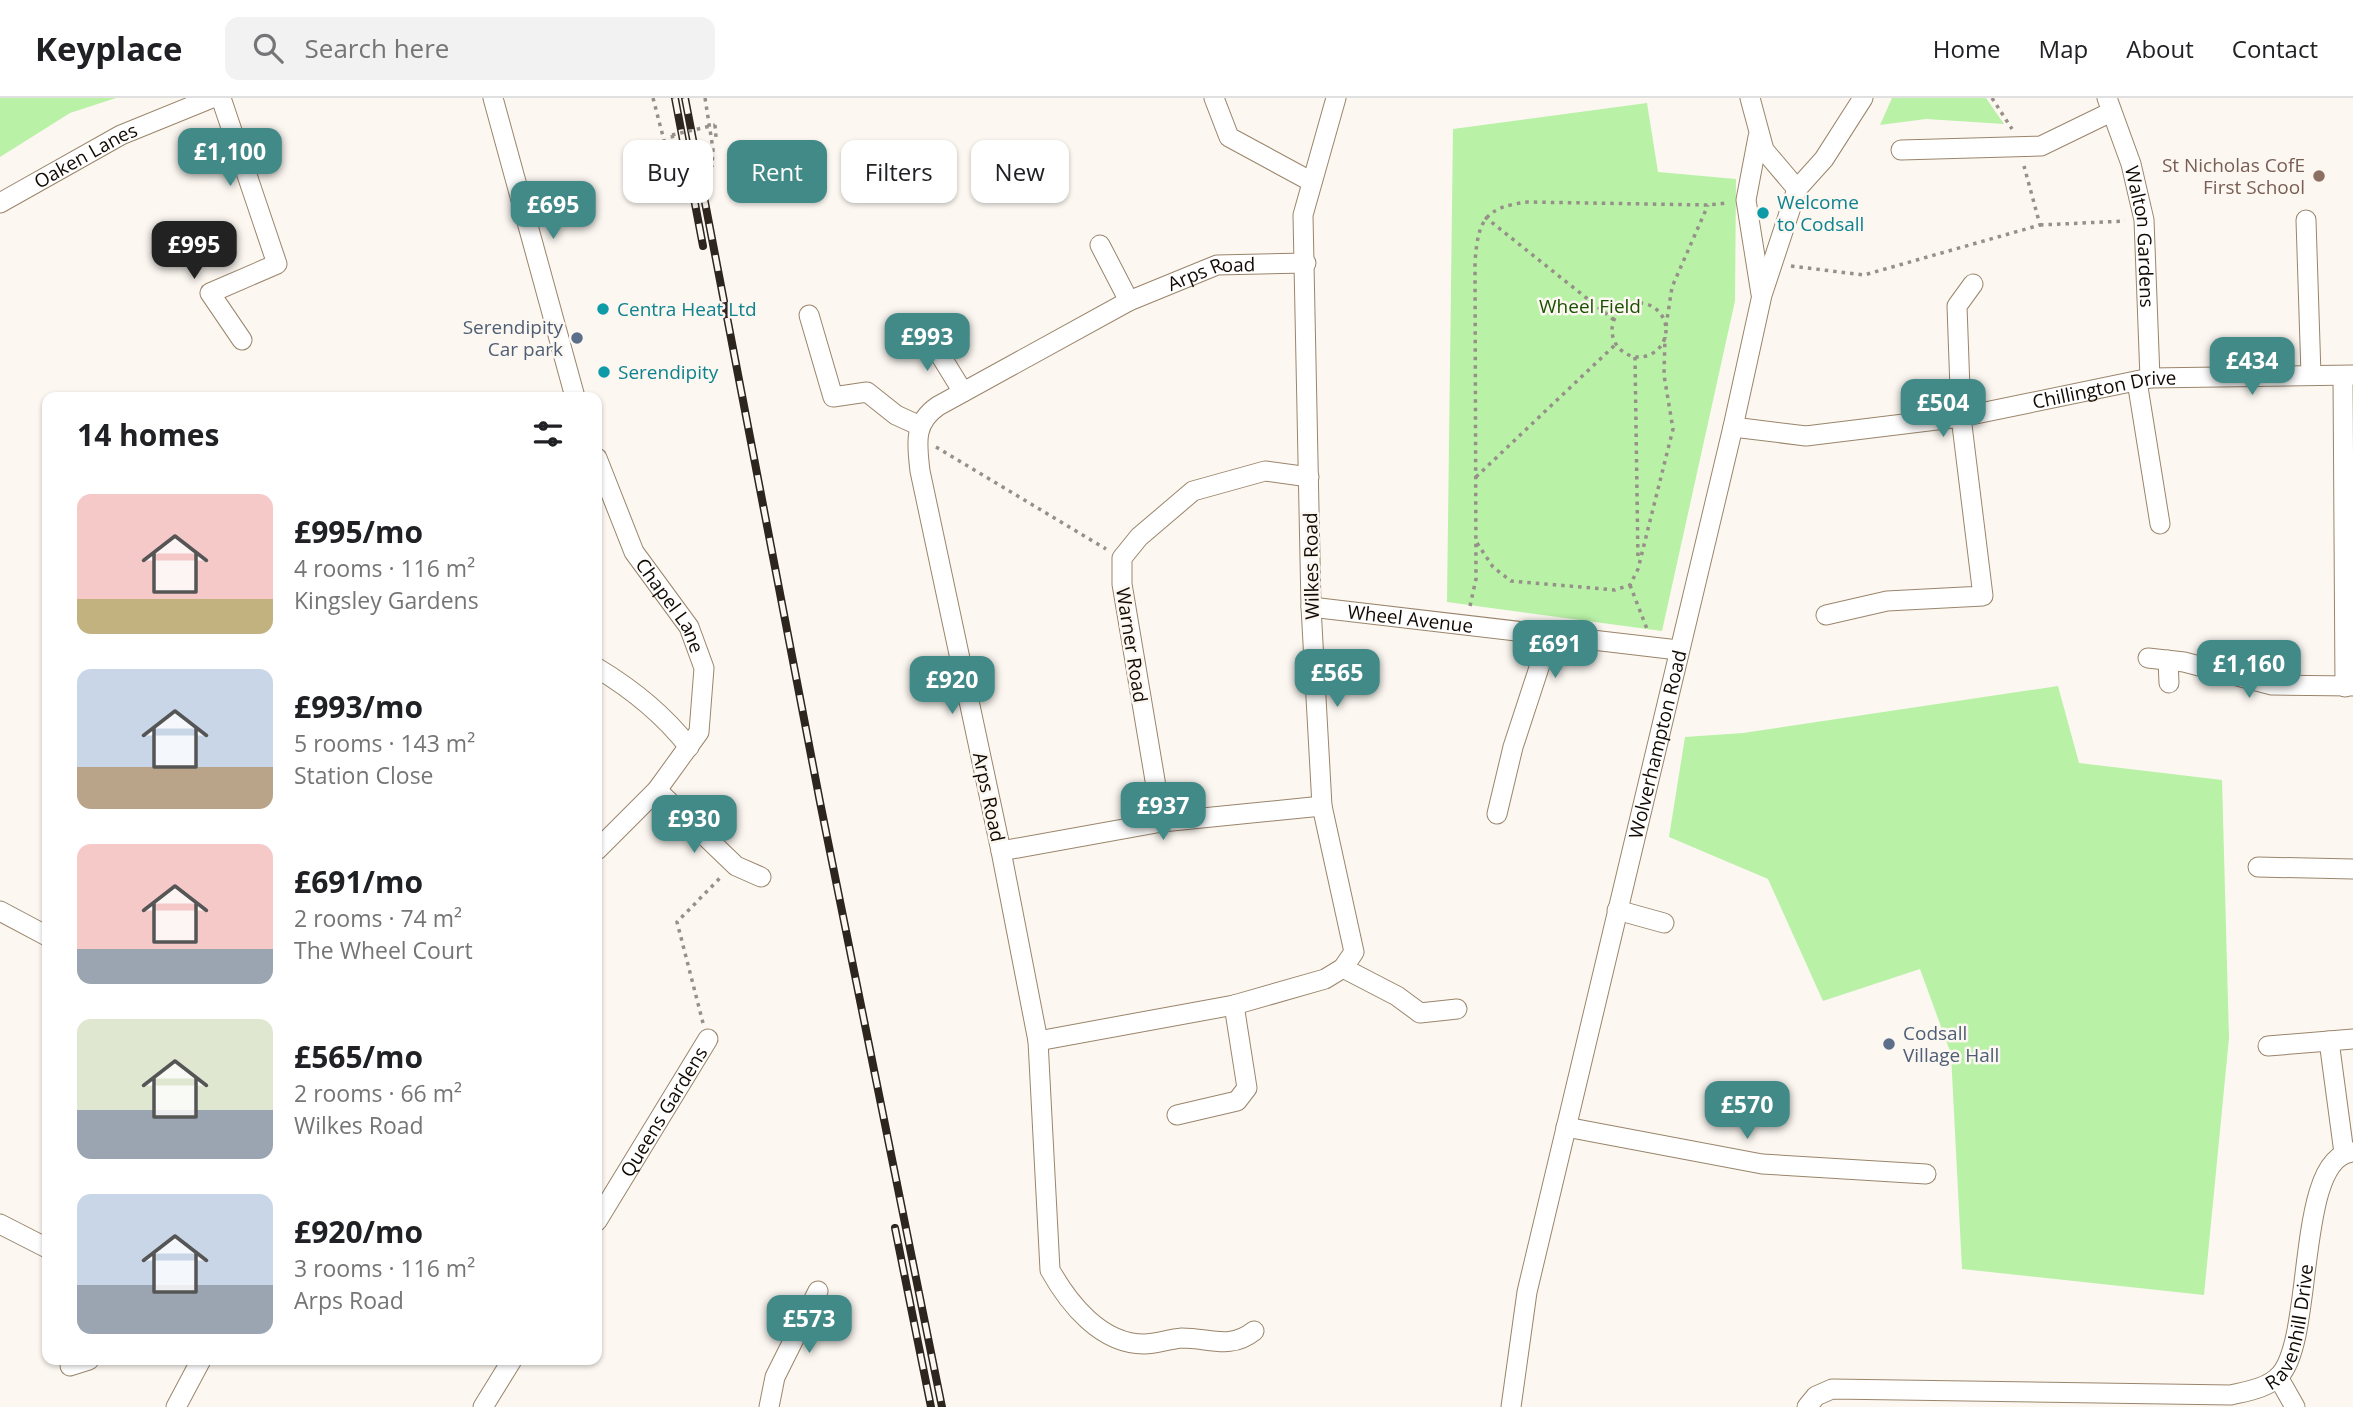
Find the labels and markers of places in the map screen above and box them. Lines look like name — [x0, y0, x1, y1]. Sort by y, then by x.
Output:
pin: £1,100 — [173, 129, 287, 188]
place label: St Nicholas CofE First School — [2162, 152, 2305, 200]
marker: St Nicholas CofE First School — [2311, 168, 2327, 184]
pin: £695 — [512, 181, 594, 241]
place label: Welcome to Codsall — [1777, 189, 1864, 237]
marker: Welcome to Codsall — [1755, 205, 1771, 221]
pin: £995 — [153, 222, 235, 281]
place label: Centra Heat Ltd — [617, 296, 757, 322]
marker: Centra Heat Ltd — [595, 301, 611, 317]
place label: Serendipity Car park — [463, 314, 563, 362]
pin: £993 — [886, 314, 968, 373]
marker: Serendipity Car park — [569, 330, 585, 346]
pin: £434 — [2211, 338, 2293, 397]
place label: Serendipity — [618, 359, 719, 385]
marker: Serendipity — [596, 364, 612, 380]
pin: £504 — [1902, 380, 1984, 439]
pin: £691 — [1514, 620, 1596, 680]
pin: £1,160 — [2192, 640, 2306, 700]
pin: £565 — [1296, 650, 1378, 709]
pin: £920 — [911, 656, 993, 716]
pin: £937 — [1122, 782, 1204, 842]
pin: £930 — [653, 796, 735, 855]
place label: Codsall Village Hall — [1903, 1020, 1999, 1068]
marker: Codsall Village Hall — [1881, 1036, 1897, 1052]
pin: £570 — [1706, 1082, 1788, 1141]
pin: £573 — [768, 1296, 850, 1355]

